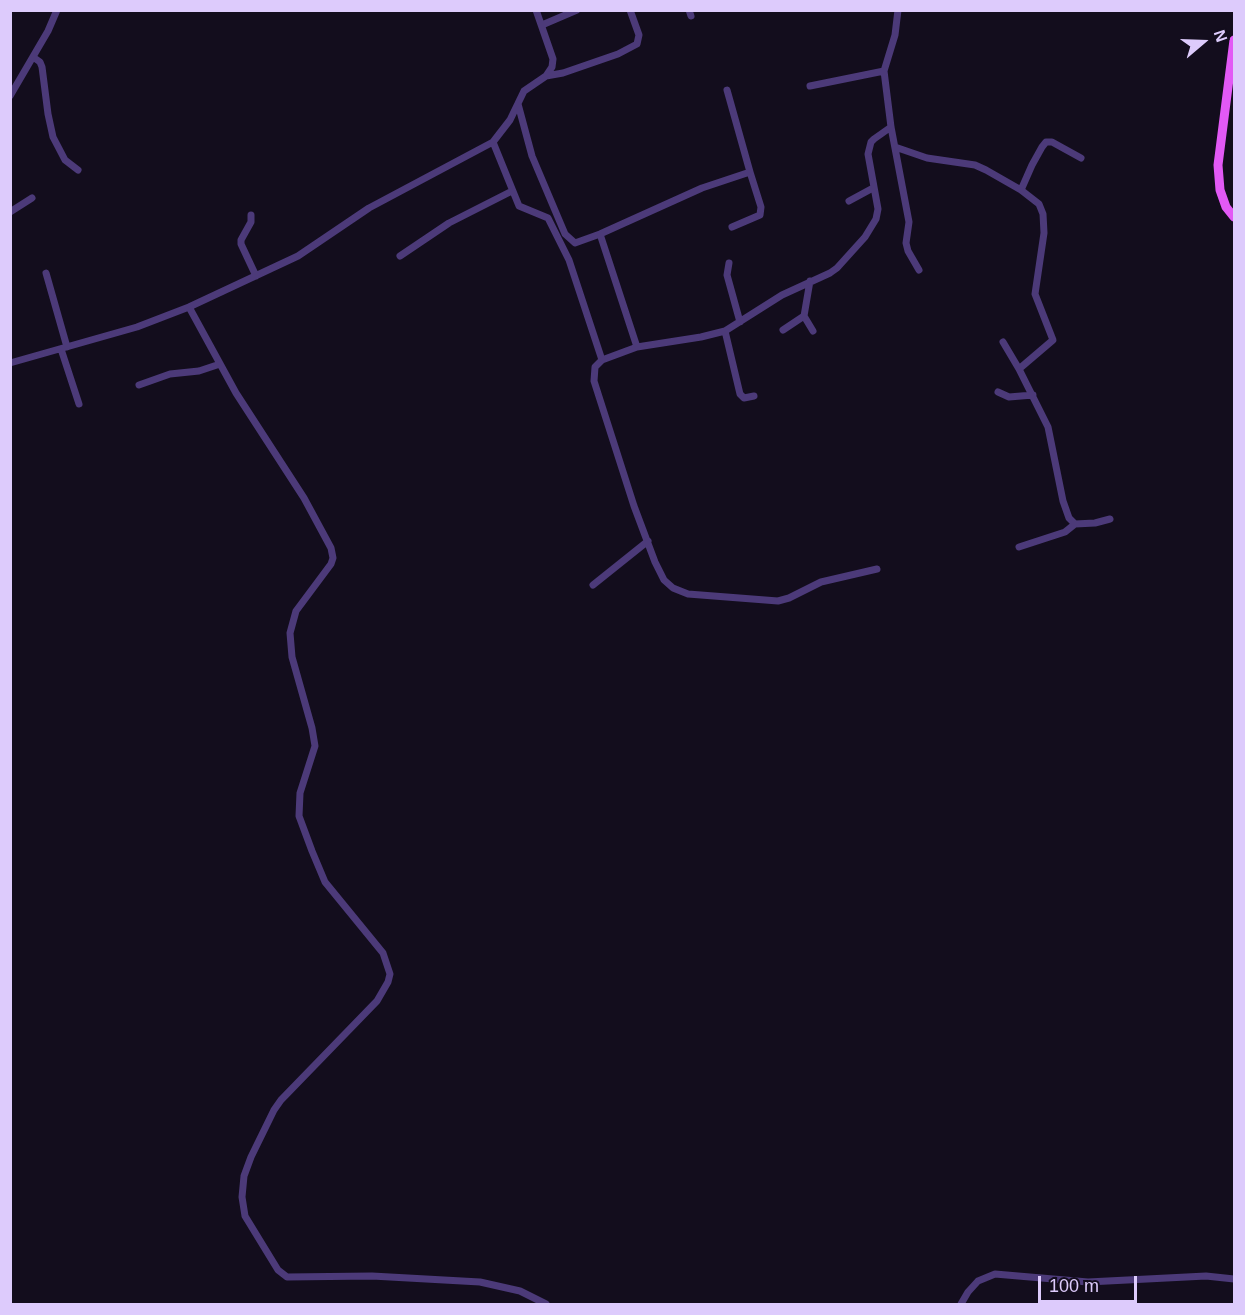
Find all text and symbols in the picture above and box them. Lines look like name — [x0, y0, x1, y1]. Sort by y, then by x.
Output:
north arrow — [1173, 12, 1233, 72]
text: N — [1211, 28, 1230, 44]
scale bar — [1041, 1264, 1140, 1302]
text: 100 m — [1049, 1276, 1099, 1296]

